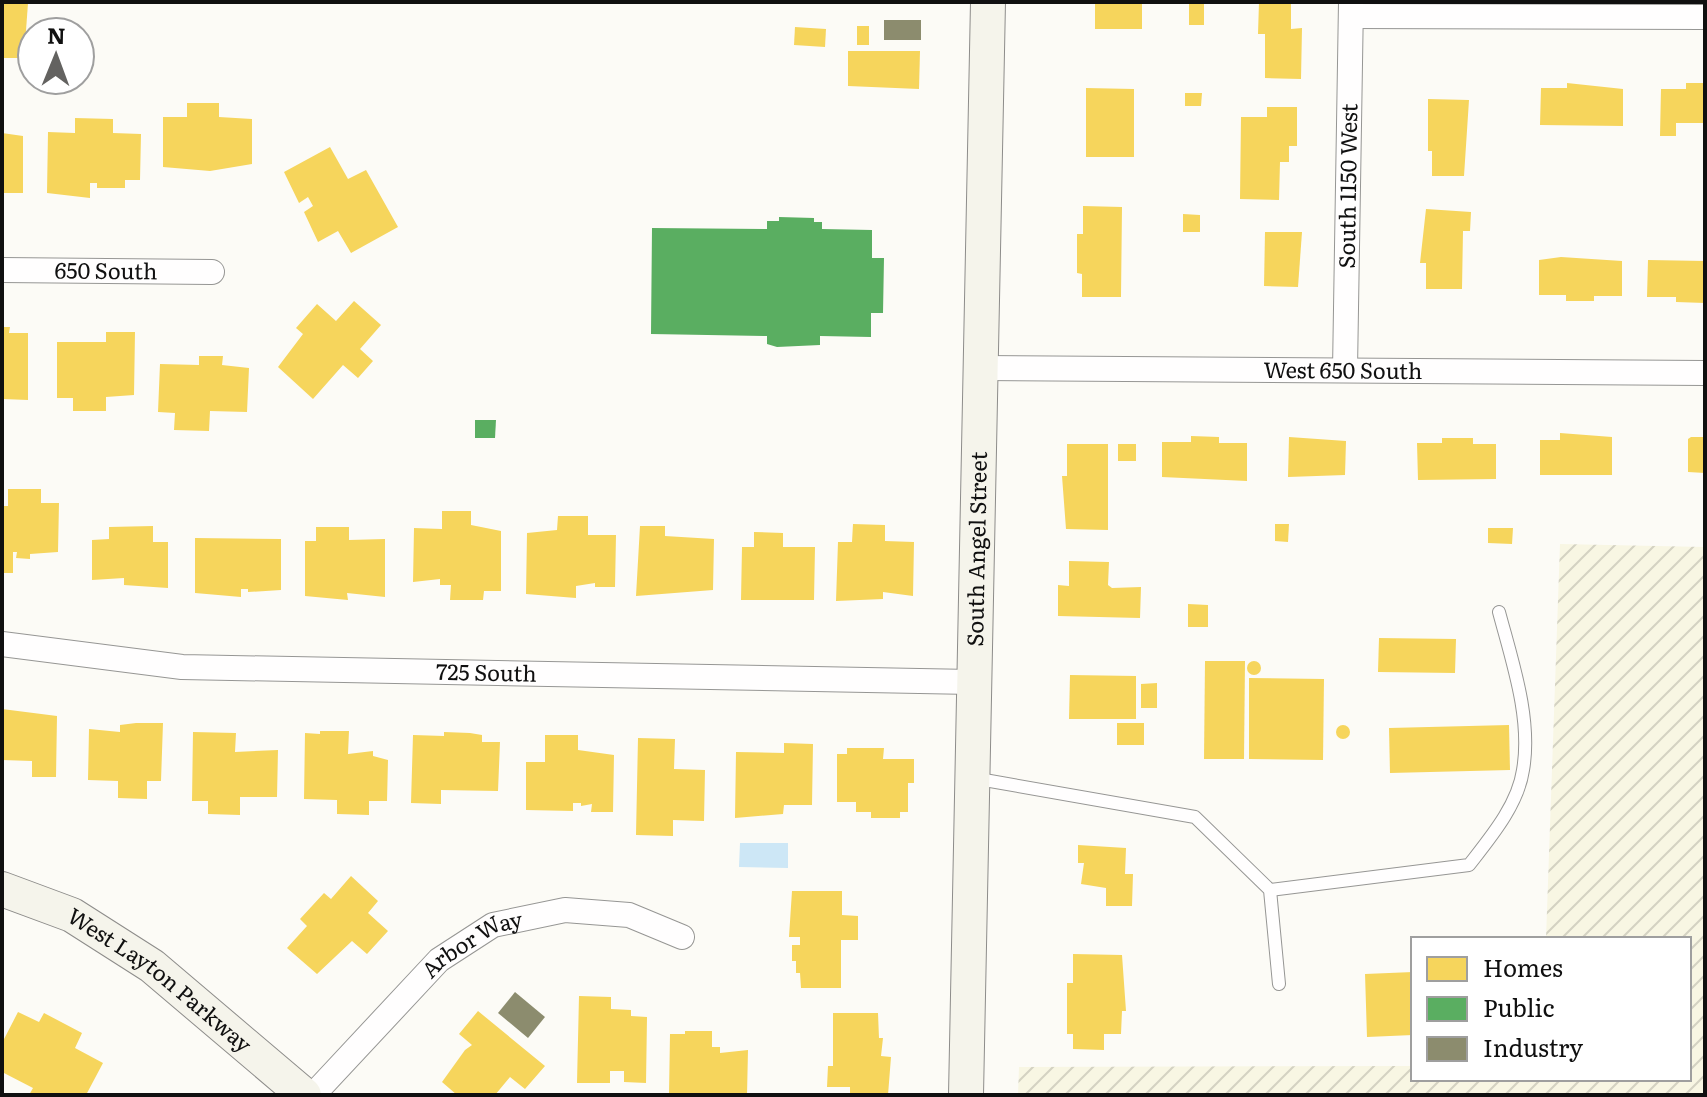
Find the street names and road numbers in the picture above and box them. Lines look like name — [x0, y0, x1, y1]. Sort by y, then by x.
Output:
street label: South 1150 West — [1329, 103, 1364, 269]
street label: 650 South — [54, 253, 158, 286]
street label: West 650 South — [1263, 352, 1423, 386]
street label: South Angel Street — [957, 451, 994, 647]
street label: 725 South — [436, 654, 537, 689]
street label: West Layton Parkway — [62, 898, 260, 1059]
street label: Arbor Way — [413, 901, 526, 984]

